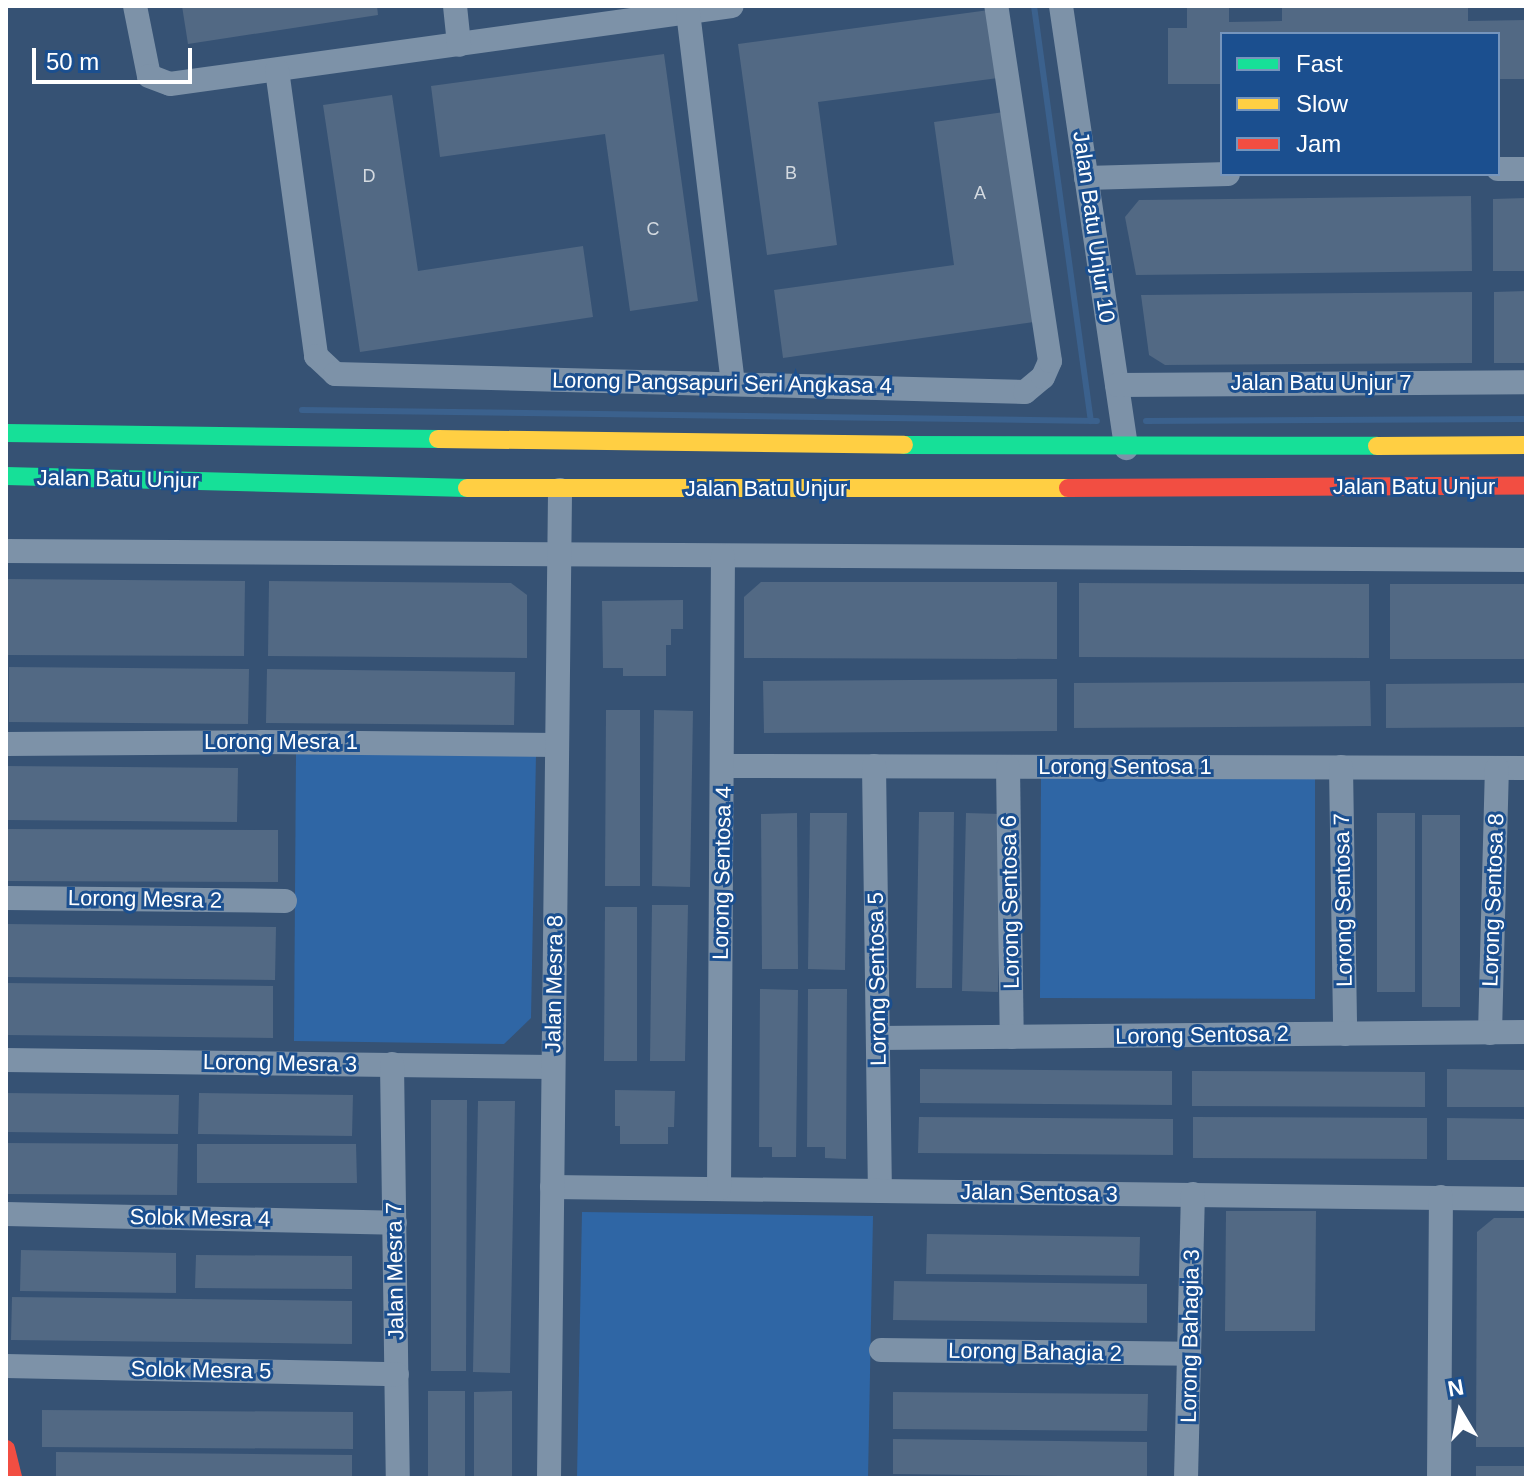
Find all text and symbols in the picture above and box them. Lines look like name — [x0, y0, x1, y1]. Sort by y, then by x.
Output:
scale bar — [36, 32, 196, 82]
legend — [1220, 32, 1500, 176]
text: 50 m — [46, 48, 99, 75]
text: Fast — [1296, 50, 1343, 77]
text: Slow — [1296, 90, 1348, 117]
street label: Jalan Batu Unjur 10 — [1067, 129, 1121, 325]
text: Jam — [1296, 130, 1341, 157]
house number: B — [785, 162, 797, 184]
house number: D — [363, 165, 375, 187]
house number: A — [974, 182, 986, 204]
house number: C — [647, 218, 659, 240]
street label: Lorong Pangsapuri Seri Angkasa 4 — [551, 367, 893, 399]
street label: Jalan Batu Unjur 7 — [1231, 370, 1411, 396]
street label: Jalan Batu Unjur — [36, 464, 200, 494]
street label: Jalan Batu Unjur — [1333, 474, 1495, 500]
street label: Jalan Batu Unjur — [685, 476, 847, 502]
street label: Lorong Mesra 1 — [204, 729, 358, 755]
street label: Lorong Sentosa 1 — [1038, 754, 1212, 780]
street label: Lorong Sentosa 4 — [707, 786, 737, 960]
street label: Lorong Sentosa 7 — [1328, 813, 1358, 987]
street label: Lorong Sentosa 8 — [1477, 813, 1509, 987]
street label: Lorong Sentosa 6 — [995, 815, 1025, 989]
street label: Lorong Mesra 2 — [68, 884, 222, 914]
street label: Lorong Sentosa 5 — [862, 892, 892, 1066]
street label: Jalan Mesra 8 — [540, 915, 568, 1053]
street label: Lorong Sentosa 2 — [1115, 1020, 1289, 1050]
street label: Lorong Mesra 3 — [203, 1048, 357, 1078]
street label: Jalan Sentosa 3 — [960, 1178, 1118, 1208]
street label: Jalan Mesra 7 — [381, 1202, 409, 1340]
street label: Solok Mesra 4 — [129, 1204, 271, 1232]
street label: Lorong Bahagia 3 — [1175, 1249, 1205, 1423]
street label: Lorong Bahagia 2 — [948, 1337, 1122, 1367]
street label: Solok Mesra 5 — [130, 1356, 272, 1384]
north arrow — [1420, 1372, 1500, 1452]
text: N — [1446, 1374, 1466, 1402]

